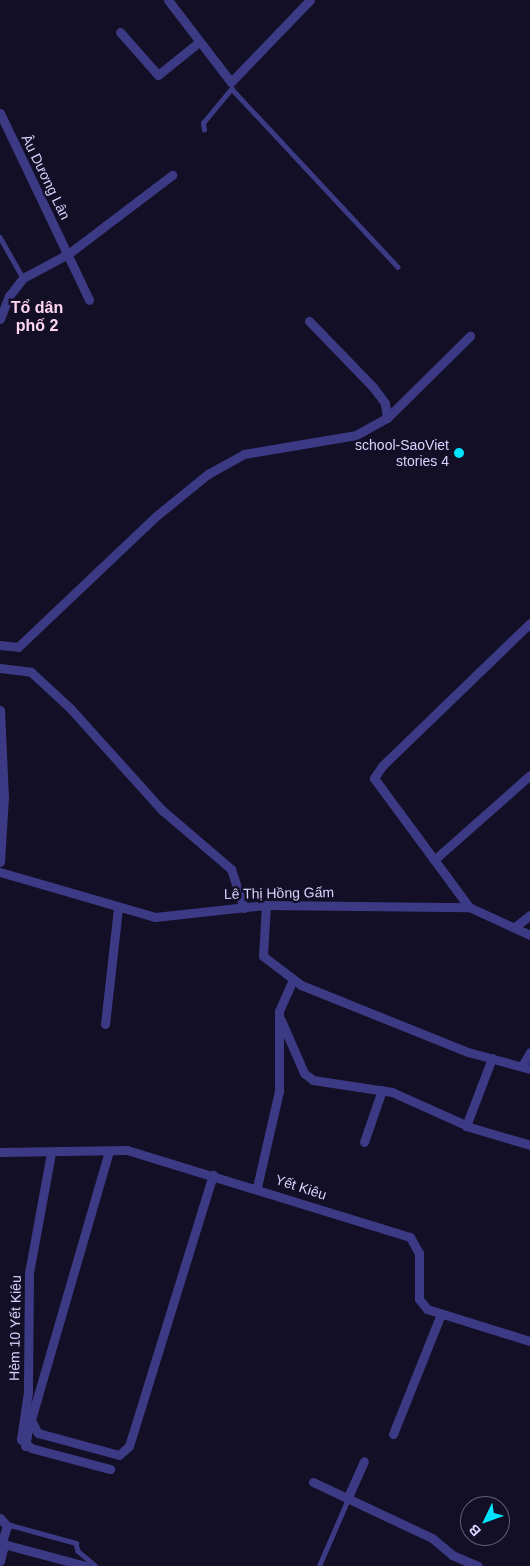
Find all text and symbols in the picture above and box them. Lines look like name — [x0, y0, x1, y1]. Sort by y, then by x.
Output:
street label: Âu Dương Lân — [18, 132, 74, 222]
district label: Tổ dân phố 2 — [11, 298, 63, 336]
place label: school-SaoViet stories 4 — [355, 437, 449, 470]
marker: school-SaoViet stories 4 — [453, 447, 465, 459]
street label: Lê Thị Hồng Gấm — [224, 884, 334, 902]
street label: Yết Kiêu — [273, 1171, 329, 1203]
street label: Hẻm 10 Yết Kiêu — [6, 1275, 24, 1381]
north arrow — [460, 1496, 510, 1546]
text: B — [465, 1521, 484, 1539]

